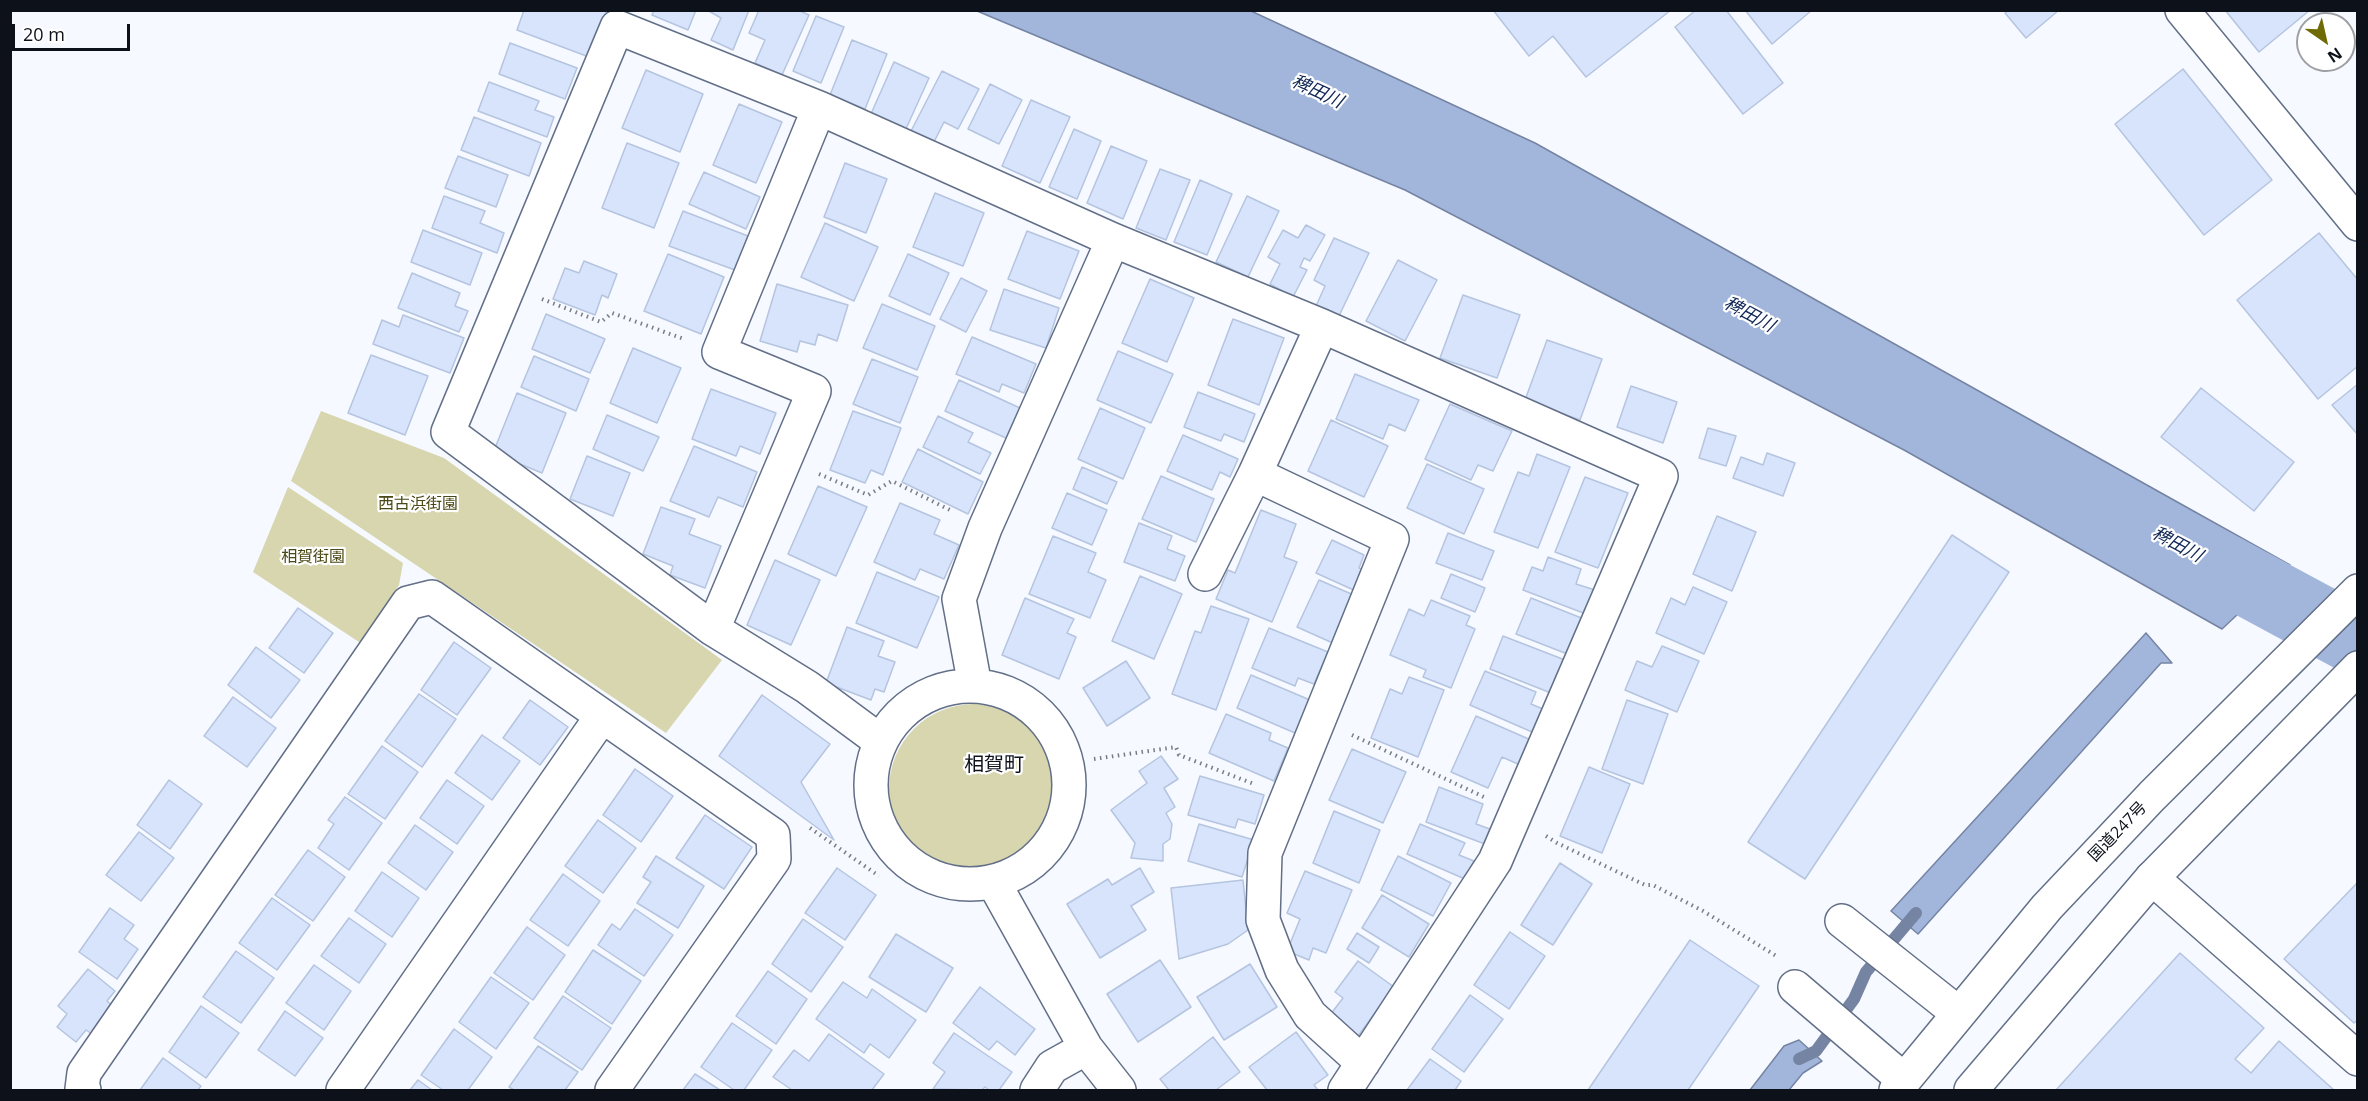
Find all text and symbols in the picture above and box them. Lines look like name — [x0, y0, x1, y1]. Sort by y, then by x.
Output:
scale bar — [15, 12, 134, 50]
north arrow — [2296, 12, 2356, 72]
text: 20 m — [23, 22, 65, 46]
text: N — [2323, 43, 2347, 68]
water label: 稗田川 — [1288, 71, 1346, 113]
water label: 稗田川 — [1720, 293, 1778, 337]
park label: 西古浜街園 — [378, 494, 458, 514]
water label: 稗田川 — [2148, 523, 2206, 567]
park label: 相賀街園 — [281, 547, 345, 567]
district label: 相賀町 — [964, 753, 1024, 777]
street label: 国道247号 — [2085, 798, 2151, 866]

